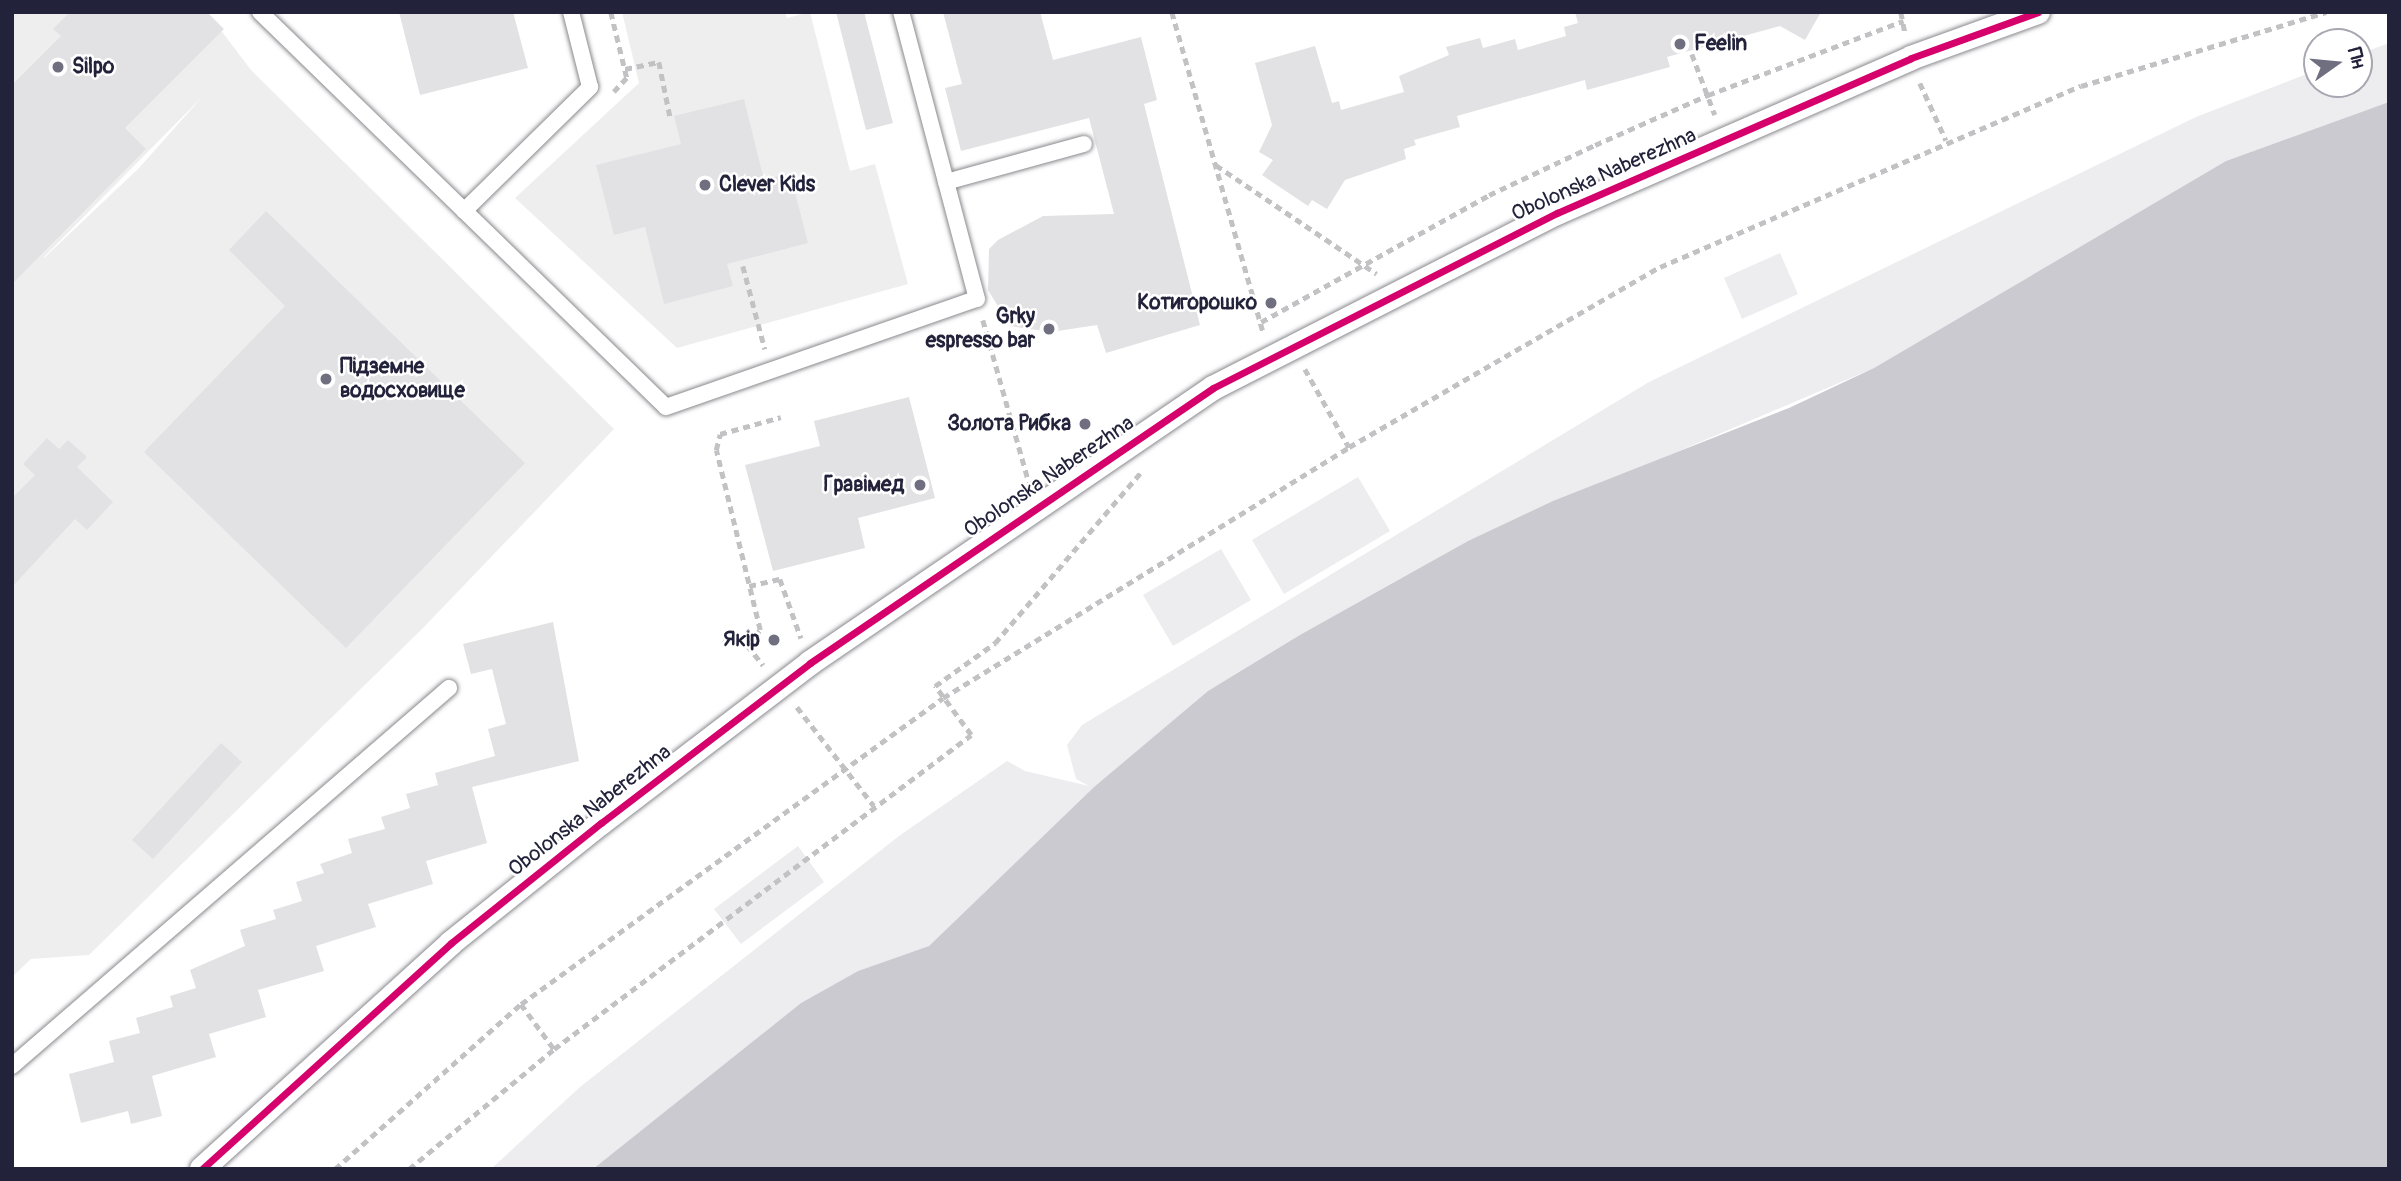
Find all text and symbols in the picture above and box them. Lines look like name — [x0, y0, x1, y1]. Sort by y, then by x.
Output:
north arrow — [2303, 28, 2373, 98]
place label: Feelin — [1694, 31, 1747, 57]
marker: Feelin — [1672, 36, 1688, 52]
text: Пн — [2342, 45, 2371, 71]
place label: Silpo — [72, 54, 114, 80]
marker: Silpo — [50, 59, 66, 75]
street label: Obolonska Naberezhna — [1508, 123, 1700, 227]
place label: Clever Kids — [719, 172, 815, 198]
marker: Clever Kids — [697, 177, 713, 193]
place label: Котигорошко — [1137, 290, 1257, 316]
marker: Котигорошко — [1263, 295, 1279, 311]
place label: Grky espresso bar — [926, 304, 1035, 354]
marker: Grky espresso bar — [1041, 321, 1057, 337]
place label: Підземне водосховище — [340, 354, 465, 404]
marker: Підземне водосховище — [318, 371, 334, 387]
place label: Золота Рибка — [948, 411, 1071, 437]
street label: Obolonska Naberezhna — [959, 411, 1139, 543]
marker: Золота Рибка — [1077, 416, 1093, 432]
place label: Гравімед — [823, 472, 904, 498]
marker: Гравімед — [910, 475, 930, 495]
place label: Якір — [723, 627, 760, 653]
marker: Якір — [766, 632, 782, 648]
street label: Obolonska Naberezhna — [504, 740, 676, 882]

